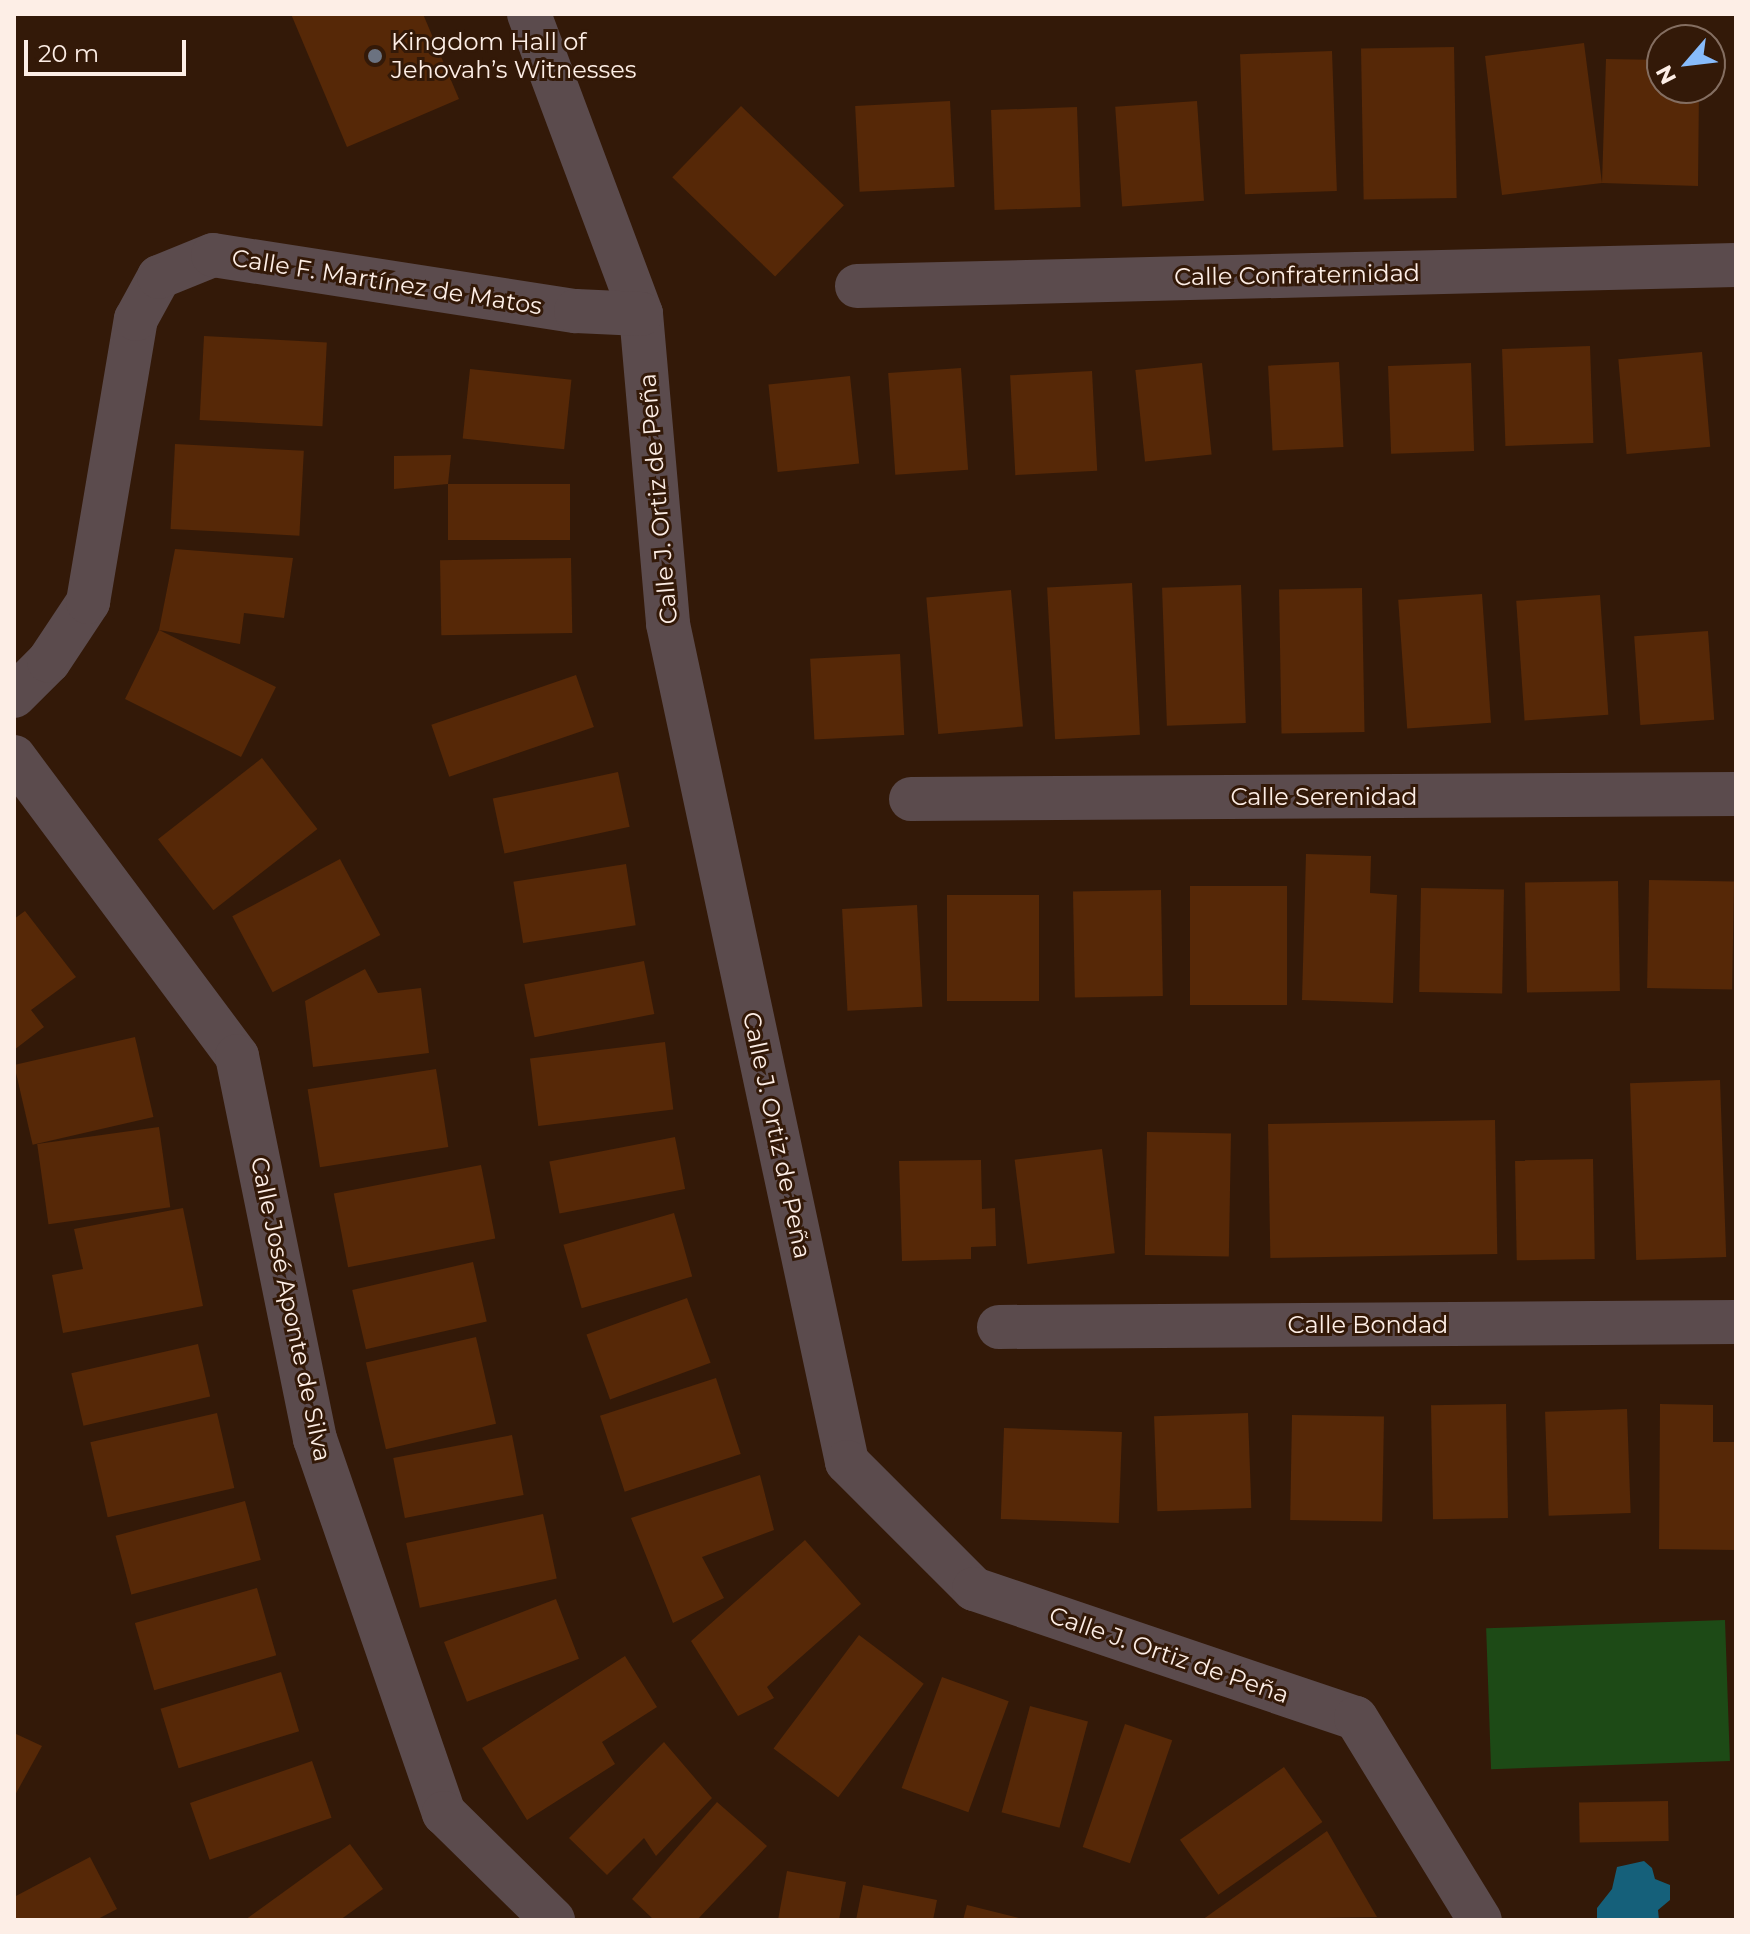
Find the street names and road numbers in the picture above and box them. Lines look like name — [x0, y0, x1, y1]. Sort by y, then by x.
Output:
street label: Calle F. Martínez de Matos — [230, 243, 544, 321]
street label: Calle Confraternidad — [1174, 258, 1420, 292]
street label: Calle J. Ortiz de Peña — [633, 372, 683, 626]
street label: Calle Serenidad — [1230, 783, 1418, 811]
street label: Calle J. Ortiz de Peña — [737, 1009, 817, 1261]
street label: Calle José Aponte de Silva — [245, 1154, 337, 1464]
street label: Calle Bondad — [1288, 1311, 1448, 1339]
street label: Calle J. Ortiz de Peña — [1045, 1600, 1293, 1710]

